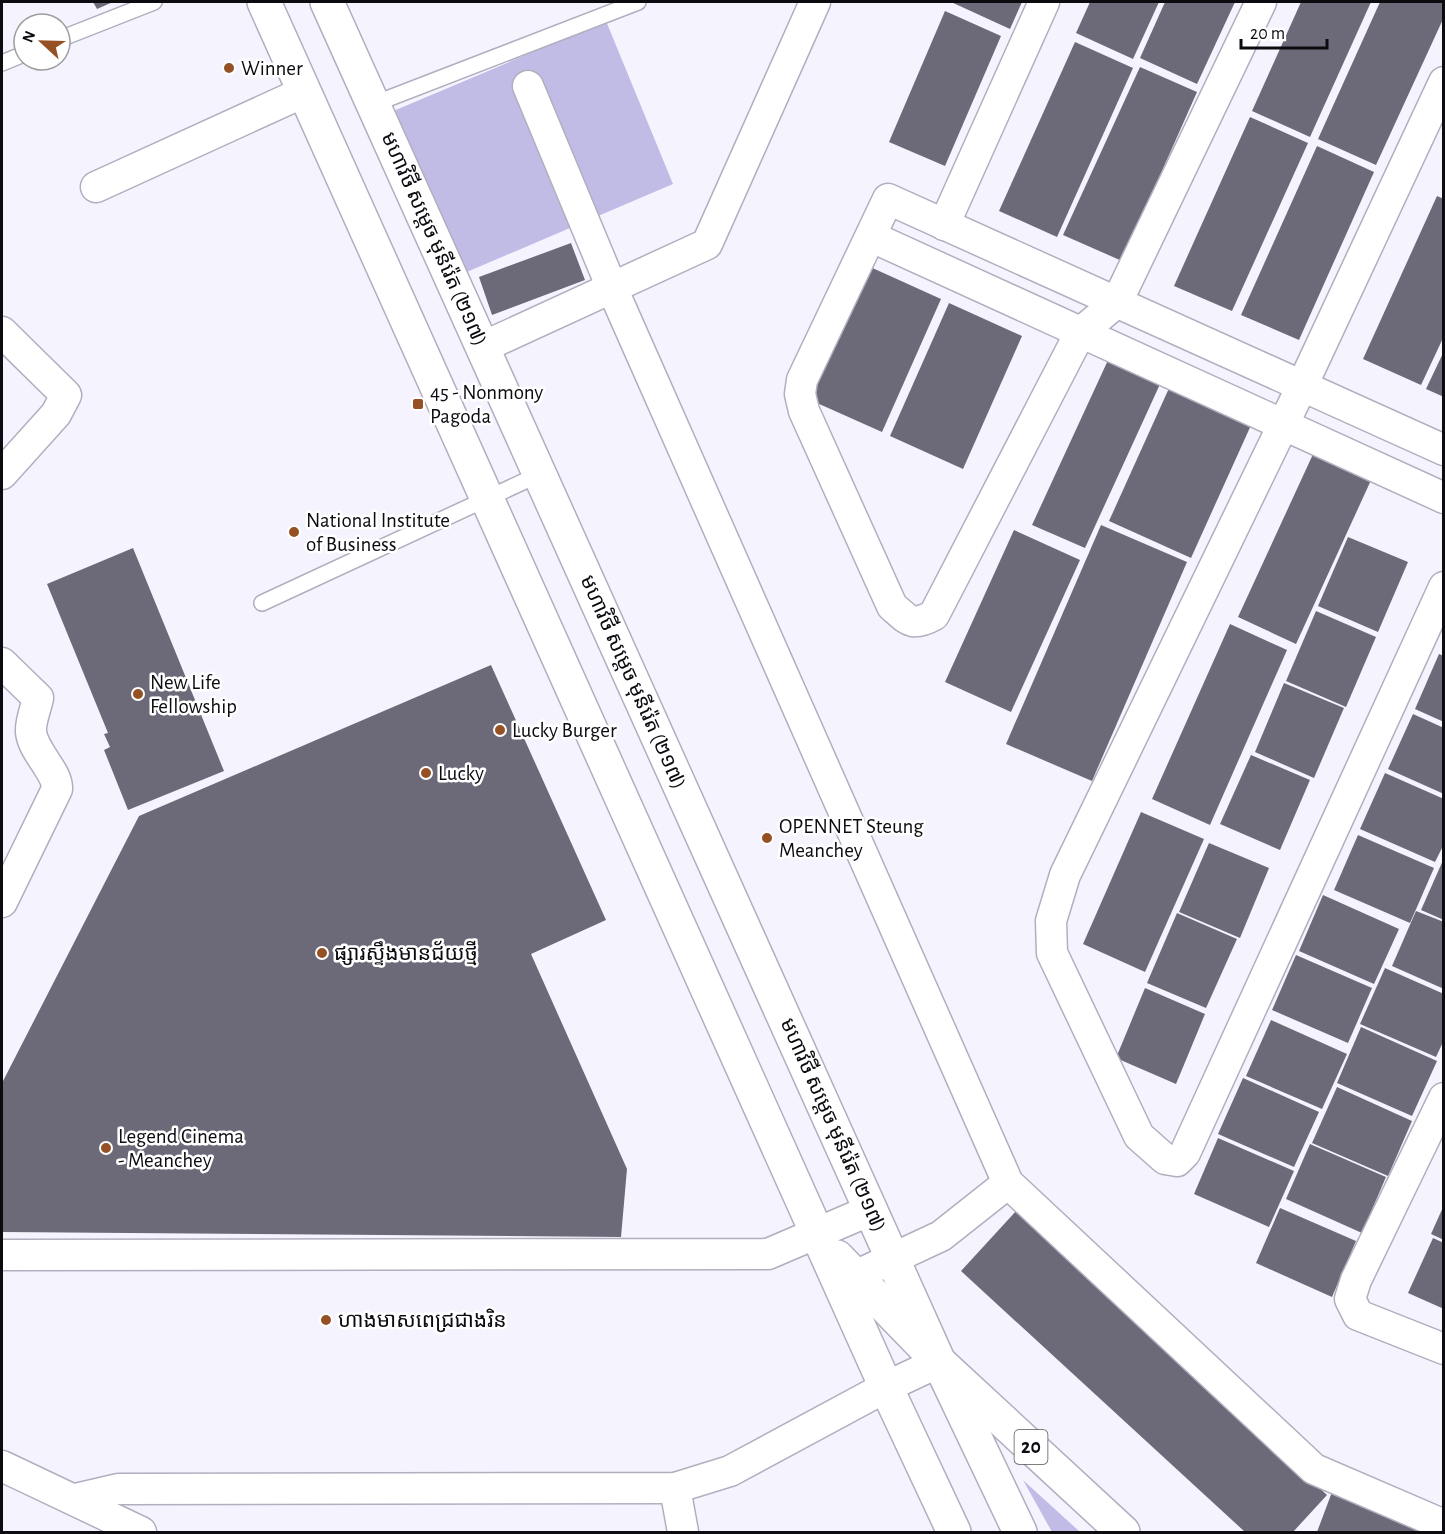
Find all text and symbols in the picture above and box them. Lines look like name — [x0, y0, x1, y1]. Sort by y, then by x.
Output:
north arrow — [12, 12, 72, 72]
scale bar — [1241, 12, 1326, 50]
text: 20 m — [1250, 25, 1285, 43]
text: N — [20, 29, 39, 45]
place label: Winner — [241, 58, 303, 79]
marker: Winner — [222, 61, 236, 75]
street label: មហាវិថី សម្តេច មុនីរ៉េត (២១៧) — [375, 128, 493, 350]
place label: 45 - Nonmony Pagoda — [430, 382, 543, 427]
marker: 45 - Nonmony Pagoda — [411, 397, 425, 411]
place label: National Institute of Business — [306, 510, 450, 555]
marker: National Institute of Business — [287, 525, 301, 539]
street label: មហាវិថី សម្តេច មុនីរ៉េត (២១៧) — [574, 571, 692, 793]
place label: New Life Fellowship — [150, 672, 237, 717]
marker: New Life Fellowship — [131, 687, 145, 701]
place label: Lucky Burger — [512, 720, 617, 741]
marker: Lucky Burger — [493, 723, 507, 737]
place label: Lucky — [438, 763, 484, 784]
marker: Lucky — [419, 766, 433, 780]
place label: OPENNET Steung Meanchey — [779, 816, 924, 861]
marker: OPENNET Steung Meanchey — [760, 831, 774, 845]
place label: ផ្សារស្ទឹងមានជ័យថ្មី — [334, 940, 478, 966]
marker: ផ្សារស្ទឹងមានជ័យថ្មី — [315, 946, 329, 960]
street label: មហាវិថី សម្តេច មុនីរ៉េត (២១៧) — [774, 1014, 892, 1236]
place label: Legend Cinema - Meanchey — [118, 1126, 244, 1171]
marker: Legend Cinema - Meanchey — [99, 1141, 113, 1155]
place label: ហាងមាសពេជ្រជាងរិន — [338, 1308, 507, 1333]
marker: ហាងមាសពេជ្រជាងរិន — [319, 1313, 333, 1327]
road number: 20 — [1014, 1430, 1048, 1464]

